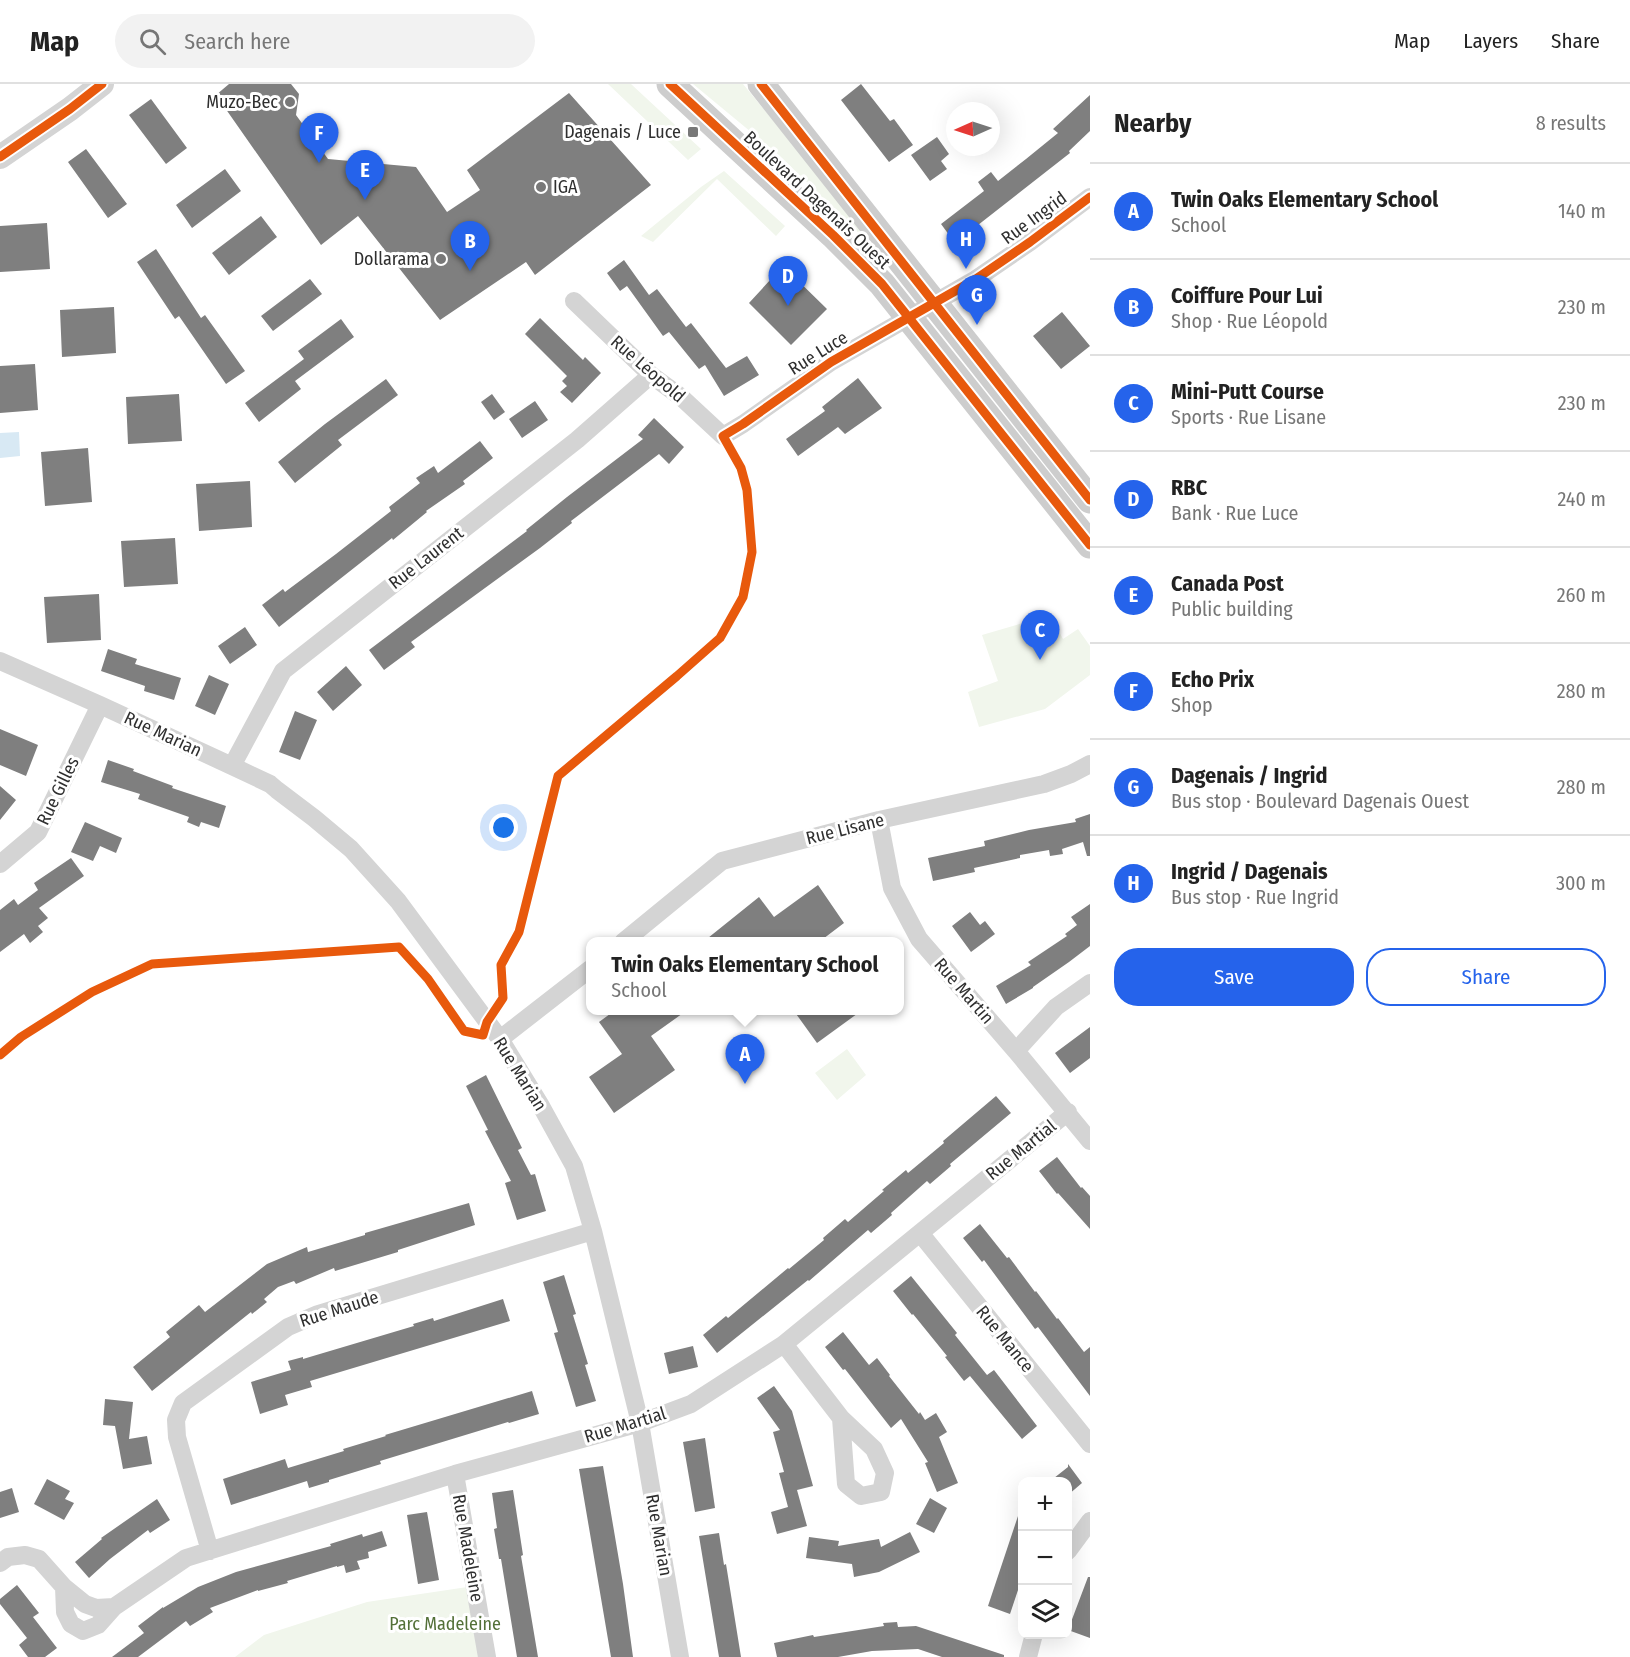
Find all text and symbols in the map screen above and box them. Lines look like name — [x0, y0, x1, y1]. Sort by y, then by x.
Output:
search box — [115, 14, 535, 68]
text: Map — [30, 25, 79, 58]
icon: search — [136, 25, 169, 58]
text: Search here — [184, 28, 290, 55]
text: Map — [1394, 28, 1430, 54]
text: Layers — [1463, 28, 1518, 54]
text: Share — [1551, 28, 1600, 54]
place label: Muzo-Bec — [206, 91, 278, 113]
marker: Muzo-Bec — [283, 95, 297, 109]
north arrow — [946, 102, 1000, 156]
text: Nearby — [1114, 108, 1191, 139]
text: 8 results — [1536, 111, 1606, 135]
pin: F — [300, 113, 338, 163]
place label: Dagenais / Luce — [564, 121, 681, 143]
marker: Dagenais / Luce — [686, 125, 700, 139]
street label: Boulevard Dagenais Ouest — [739, 126, 895, 274]
pin: E — [346, 150, 385, 200]
place label: IGA — [553, 176, 578, 198]
marker: IGA — [534, 180, 548, 194]
text: Twin Oaks Elementary School — [1171, 186, 1438, 213]
street label: Rue Ingrid — [997, 187, 1071, 249]
text: A — [1128, 199, 1139, 223]
text: 140 m — [1558, 199, 1606, 223]
text: School — [1171, 213, 1226, 237]
pin: H — [946, 220, 986, 269]
pin: B — [450, 222, 490, 271]
place label: Dollarama — [354, 248, 429, 270]
marker: Dollarama — [434, 252, 448, 266]
pin: D — [768, 256, 808, 306]
pin: G — [958, 276, 996, 325]
text: Coiffure Pour Lui — [1171, 282, 1323, 309]
text: B — [1128, 295, 1139, 319]
text: 230 m — [1558, 295, 1606, 319]
text: Shop · Rue Léopold — [1171, 309, 1328, 333]
street label: Rue Luce — [784, 326, 852, 380]
street label: Rue Léopold — [606, 331, 690, 407]
text: Mini-Putt Course — [1171, 378, 1324, 405]
text: C — [1128, 391, 1139, 415]
text: 230 m — [1558, 391, 1606, 415]
text: Sports · Rue Lisane — [1171, 405, 1326, 429]
text: RBC — [1171, 474, 1207, 501]
text: D — [1128, 487, 1139, 511]
text: 240 m — [1557, 487, 1606, 511]
text: Bank · Rue Luce — [1171, 501, 1298, 525]
street label: Rue Laurent — [384, 522, 468, 594]
text: Canada Post — [1171, 570, 1284, 597]
text: E — [1129, 583, 1138, 607]
text: 260 m — [1557, 583, 1606, 607]
text: Public building — [1171, 597, 1293, 621]
pin: C — [1020, 610, 1060, 660]
text: Echo Prix — [1171, 666, 1254, 693]
text: F — [1129, 679, 1138, 703]
text: 280 m — [1557, 679, 1606, 703]
text: Shop — [1171, 693, 1213, 717]
street label: Rue Marian — [121, 706, 205, 762]
street label: Rue Gilles — [32, 753, 84, 829]
text: Dagenais / Ingrid — [1171, 762, 1328, 789]
text: G — [1128, 775, 1139, 799]
text: 280 m — [1557, 775, 1606, 799]
text: Bus stop · Boulevard Dagenais Ouest — [1171, 789, 1469, 813]
street label: Rue Lisane — [804, 809, 886, 849]
your location — [489, 813, 518, 842]
text: Ingrid / Dagenais — [1171, 858, 1328, 885]
text: H — [1127, 871, 1140, 895]
text: 300 m — [1556, 871, 1606, 895]
text: Bus stop · Rue Ingrid — [1171, 885, 1339, 909]
popup — [586, 937, 904, 1015]
button: Save — [1114, 948, 1354, 1006]
button: Share — [1366, 948, 1606, 1006]
text: Twin Oaks Elementary School — [611, 951, 879, 978]
street label: Rue Martin — [929, 954, 999, 1028]
text: School — [611, 978, 667, 1002]
street label: Rue Marian — [489, 1033, 551, 1115]
pin: A — [726, 1034, 764, 1084]
street label: Rue Martial — [981, 1115, 1061, 1185]
street label: Rue Maude — [297, 1286, 381, 1332]
street label: Rue Mance — [971, 1301, 1039, 1377]
street label: Rue Martial — [582, 1402, 669, 1448]
map controls — [1018, 1477, 1072, 1639]
button: + — [1018, 1477, 1072, 1531]
street label: Rue Madeleine — [448, 1492, 488, 1604]
street label: Rue Marian — [641, 1492, 677, 1578]
button: − — [1018, 1531, 1072, 1585]
button: layers — [1018, 1585, 1072, 1639]
park label: Parc Madeleine — [389, 1613, 501, 1635]

